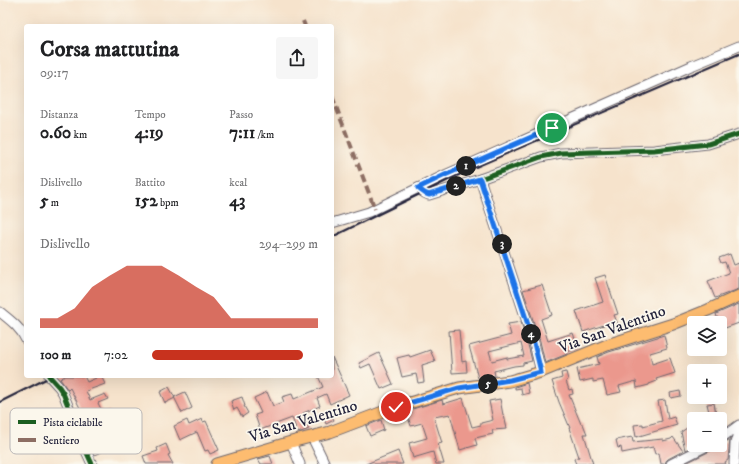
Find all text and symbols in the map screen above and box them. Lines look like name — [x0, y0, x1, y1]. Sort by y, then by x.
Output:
text: Corsa mattutina — [40, 36, 179, 63]
button: share — [276, 37, 318, 79]
text: 09:17 — [40, 65, 69, 81]
text: Distanza — [40, 108, 78, 122]
text: Tempo — [135, 108, 166, 122]
text: Passo — [229, 108, 253, 122]
pin — [535, 111, 569, 145]
icon: arrive — [541, 117, 563, 139]
text: 0.60 — [40, 122, 71, 144]
text: 4:19 — [135, 122, 164, 144]
text: 7:11 — [229, 122, 255, 144]
text: km — [71, 128, 87, 142]
text: /km — [255, 128, 274, 142]
pin: 1 — [456, 156, 476, 176]
text: 1 — [464, 159, 468, 173]
text: Dislivello — [40, 176, 82, 190]
text: Battito — [135, 176, 165, 190]
text: kcal — [229, 176, 247, 190]
pin: 2 — [446, 176, 466, 196]
text: 2 — [453, 179, 459, 193]
text: 5 — [40, 190, 48, 212]
text: 152 — [135, 190, 158, 212]
text: 43 — [229, 190, 245, 212]
text: m — [48, 196, 59, 210]
text: bpm — [158, 196, 179, 210]
pin: 3 — [492, 234, 512, 254]
text: Dislivello — [40, 236, 90, 252]
text: 294–299 m — [259, 236, 318, 252]
text: 3 — [500, 237, 504, 251]
street label: Via San Valentino — [555, 300, 668, 358]
map controls — [687, 316, 727, 452]
button: layers — [687, 316, 727, 356]
pin: 4 — [521, 324, 541, 344]
text: 4 — [528, 327, 534, 341]
text: 100 m — [40, 347, 71, 363]
text: 7:02 — [104, 347, 128, 363]
button: + — [687, 364, 727, 404]
pin: 5 — [478, 374, 498, 394]
text: 5 — [485, 377, 491, 391]
pin — [379, 390, 413, 424]
street label: Via San Valentino — [245, 395, 360, 447]
icon: check — [385, 396, 407, 418]
legend — [10, 408, 142, 454]
button: − — [687, 412, 727, 452]
text: Pista ciclabile — [43, 416, 103, 430]
text: Sentiero — [43, 434, 79, 448]

